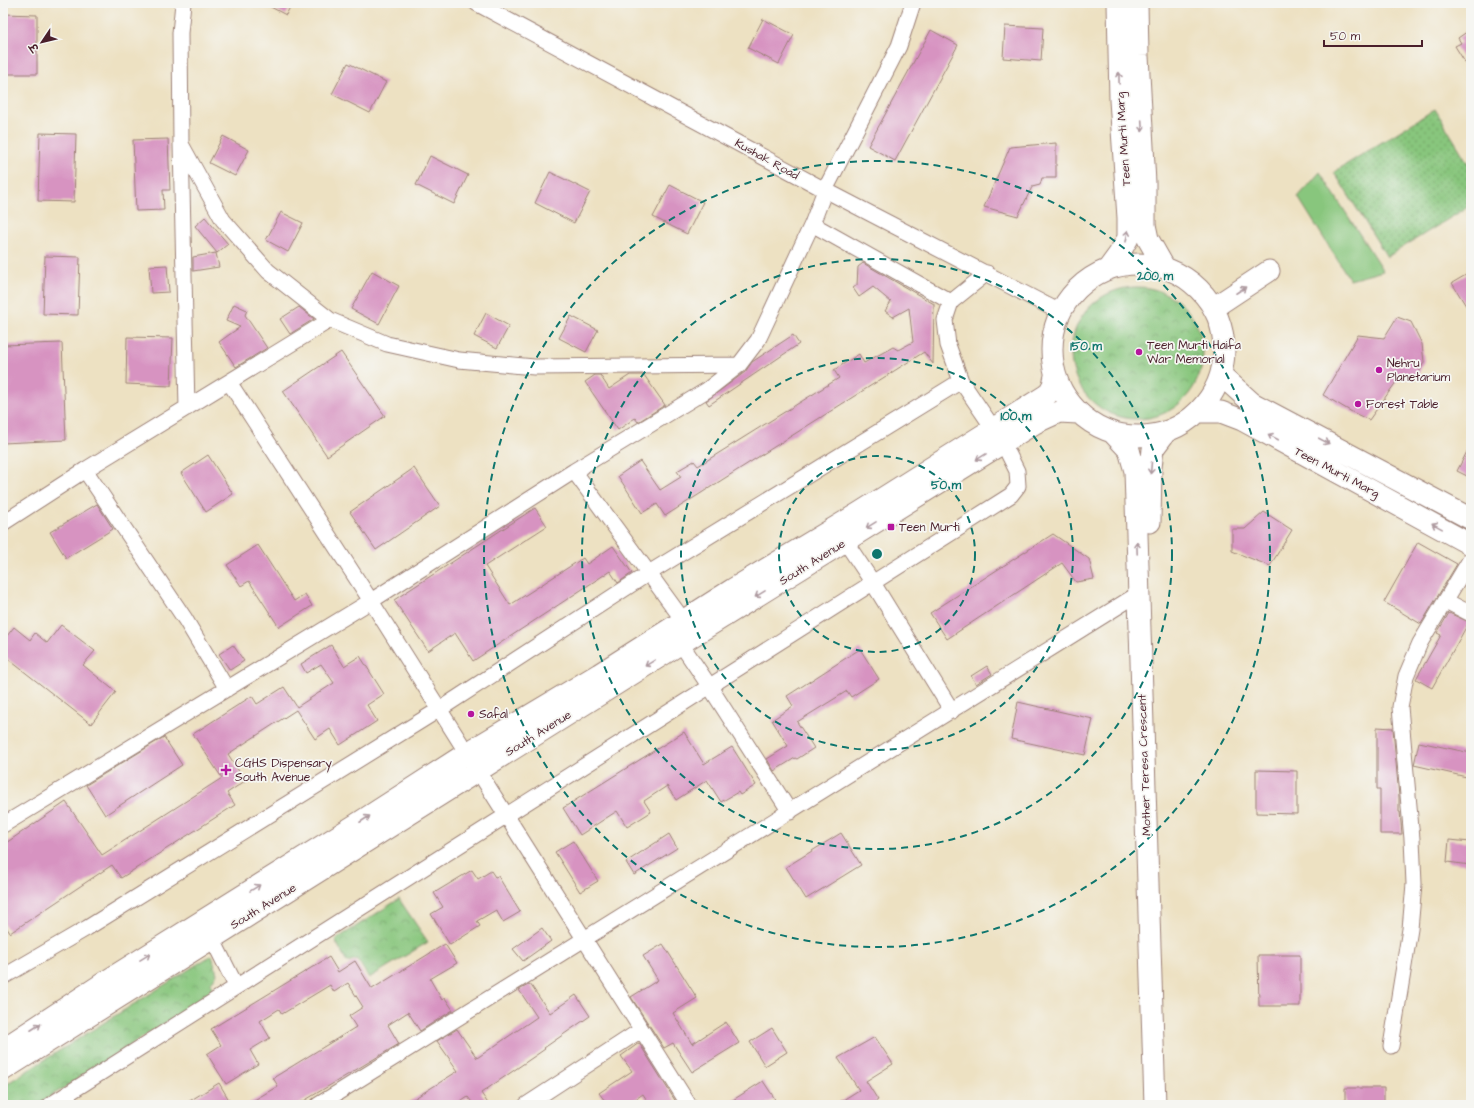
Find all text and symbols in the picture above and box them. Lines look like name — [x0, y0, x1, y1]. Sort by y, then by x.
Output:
north arrow — [22, 22, 62, 62]
scale bar — [1324, 22, 1422, 48]
text: 50 m — [1330, 28, 1361, 45]
text: उ — [25, 39, 43, 56]
one-way arrow — [1116, 72, 1123, 85]
street label: Teen Murti Marg — [1112, 91, 1136, 187]
one-way arrow — [1138, 119, 1145, 132]
street label: Kushak Road — [732, 135, 802, 184]
one-way arrow — [1123, 230, 1131, 243]
text: 200 m — [1136, 268, 1174, 285]
one-way arrow — [1235, 286, 1246, 294]
place label: Teen Murti Haifa War Memorial — [1147, 337, 1241, 368]
text: 150 m — [1070, 338, 1103, 355]
marker: Teen Murti Haifa War Memorial — [1134, 347, 1144, 357]
place label: Nehru Planetarium — [1387, 355, 1451, 386]
marker: Nehru Planetarium — [1374, 365, 1384, 375]
place label: Forest Table — [1366, 396, 1439, 413]
marker: Forest Table — [1353, 399, 1363, 409]
text: 100 m — [1001, 408, 1032, 425]
one-way arrow — [1268, 433, 1280, 441]
one-way arrow — [1318, 437, 1330, 445]
street label: Teen Murti Marg — [1291, 443, 1382, 503]
one-way arrow — [976, 453, 987, 461]
one-way arrow — [1147, 461, 1155, 474]
text: 50 m — [931, 477, 962, 494]
place label: Teen Murti — [899, 519, 960, 536]
one-way arrow — [865, 522, 877, 530]
marker: Teen Murti — [886, 522, 896, 532]
one-way arrow — [1431, 522, 1443, 529]
street label: South Avenue — [776, 535, 849, 590]
one-way arrow — [1133, 542, 1141, 555]
centre of rings — [870, 547, 884, 561]
one-way arrow — [755, 590, 766, 598]
one-way arrow — [645, 659, 656, 667]
street label: Mother Teresa Crescent — [1134, 694, 1155, 836]
place label: Safal — [479, 706, 508, 723]
street label: South Avenue — [502, 706, 575, 761]
marker: Safal — [466, 709, 476, 719]
place label: CGHS Dispensary South Avenue — [235, 755, 332, 786]
marker: CGHS Dispensary South Avenue — [220, 764, 232, 776]
one-way arrow — [359, 815, 370, 823]
street label: South Avenue — [227, 879, 300, 934]
one-way arrow — [249, 884, 260, 892]
one-way arrow — [139, 953, 150, 961]
one-way arrow — [30, 1023, 41, 1032]

